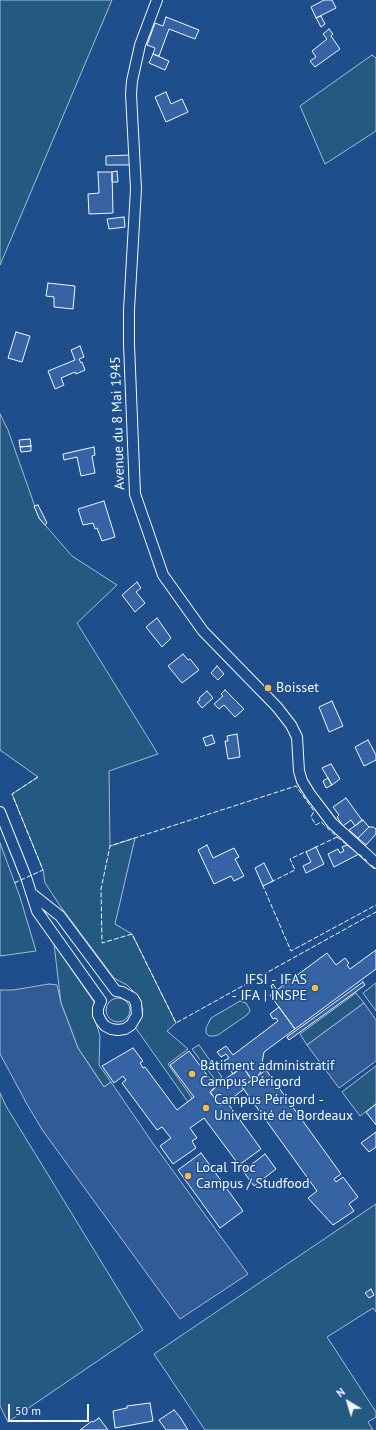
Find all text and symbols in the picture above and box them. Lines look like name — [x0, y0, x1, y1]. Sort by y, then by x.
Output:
street label: Avenue du 8 Mai 1945 — [107, 356, 129, 490]
place label: Boisset — [276, 680, 319, 696]
marker: Boisset — [263, 683, 273, 693]
place label: IFSI - IFAS - IFA | INSPE — [232, 972, 307, 1004]
marker: IFSI - IFAS - IFA | INSPE — [310, 983, 320, 993]
place label: Bâtiment administratif Campus Périgord — [200, 1058, 335, 1090]
marker: Bâtiment administratif Campus Périgord — [187, 1069, 197, 1079]
place label: Campus Périgord - Université de Bordeaux — [214, 1092, 353, 1124]
marker: Campus Périgord - Université de Bordeaux — [201, 1103, 211, 1113]
place label: Local Troc Campus / Studfood — [196, 1160, 310, 1192]
marker: Local Troc Campus / Studfood — [183, 1171, 193, 1181]
north arrow — [328, 1382, 368, 1422]
text: N — [333, 1385, 348, 1400]
scale bar — [10, 1396, 91, 1422]
text: 50 m — [15, 1403, 41, 1418]

